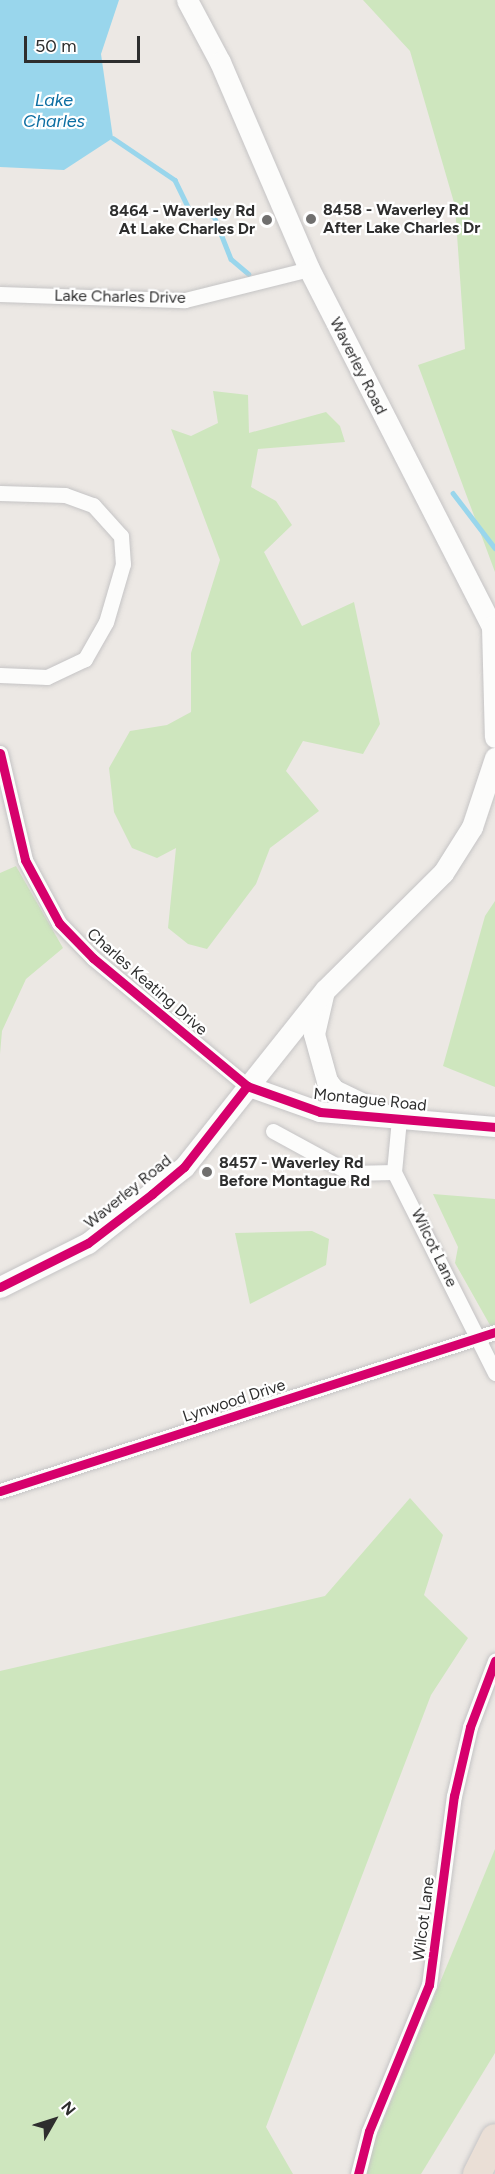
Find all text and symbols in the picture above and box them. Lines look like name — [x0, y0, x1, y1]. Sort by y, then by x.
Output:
scale bar — [27, 24, 142, 62]
text: 50 m — [35, 35, 77, 57]
water label: Lake Charles — [23, 90, 85, 132]
place label: 8458 - Waverley Rd After Lake Charles Dr — [323, 200, 480, 238]
place label: 8464 - Waverley Rd At Lake Charles Dr — [109, 201, 255, 239]
marker: 8458 - Waverley Rd After Lake Charles Dr — [304, 212, 318, 226]
marker: 8464 - Waverley Rd At Lake Charles Dr — [260, 213, 274, 227]
street label: Lake Charles Drive — [54, 286, 186, 308]
street label: Waverley Road — [325, 314, 391, 418]
street label: Charles Keating Drive — [83, 924, 211, 1040]
street label: Montague Road — [312, 1085, 428, 1115]
street label: Waverley Road — [81, 1151, 175, 1233]
place label: 8457 - Waverley Rd Before Montague Rd — [219, 1153, 370, 1191]
marker: 8457 - Waverley Rd Before Montague Rd — [200, 1165, 214, 1179]
street label: Wilcot Lane — [407, 1206, 461, 1290]
street label: Lynwood Drive — [180, 1375, 288, 1427]
street label: Wilcot Lane — [409, 1876, 439, 1962]
north arrow — [24, 2090, 84, 2150]
text: N — [57, 2098, 80, 2119]

